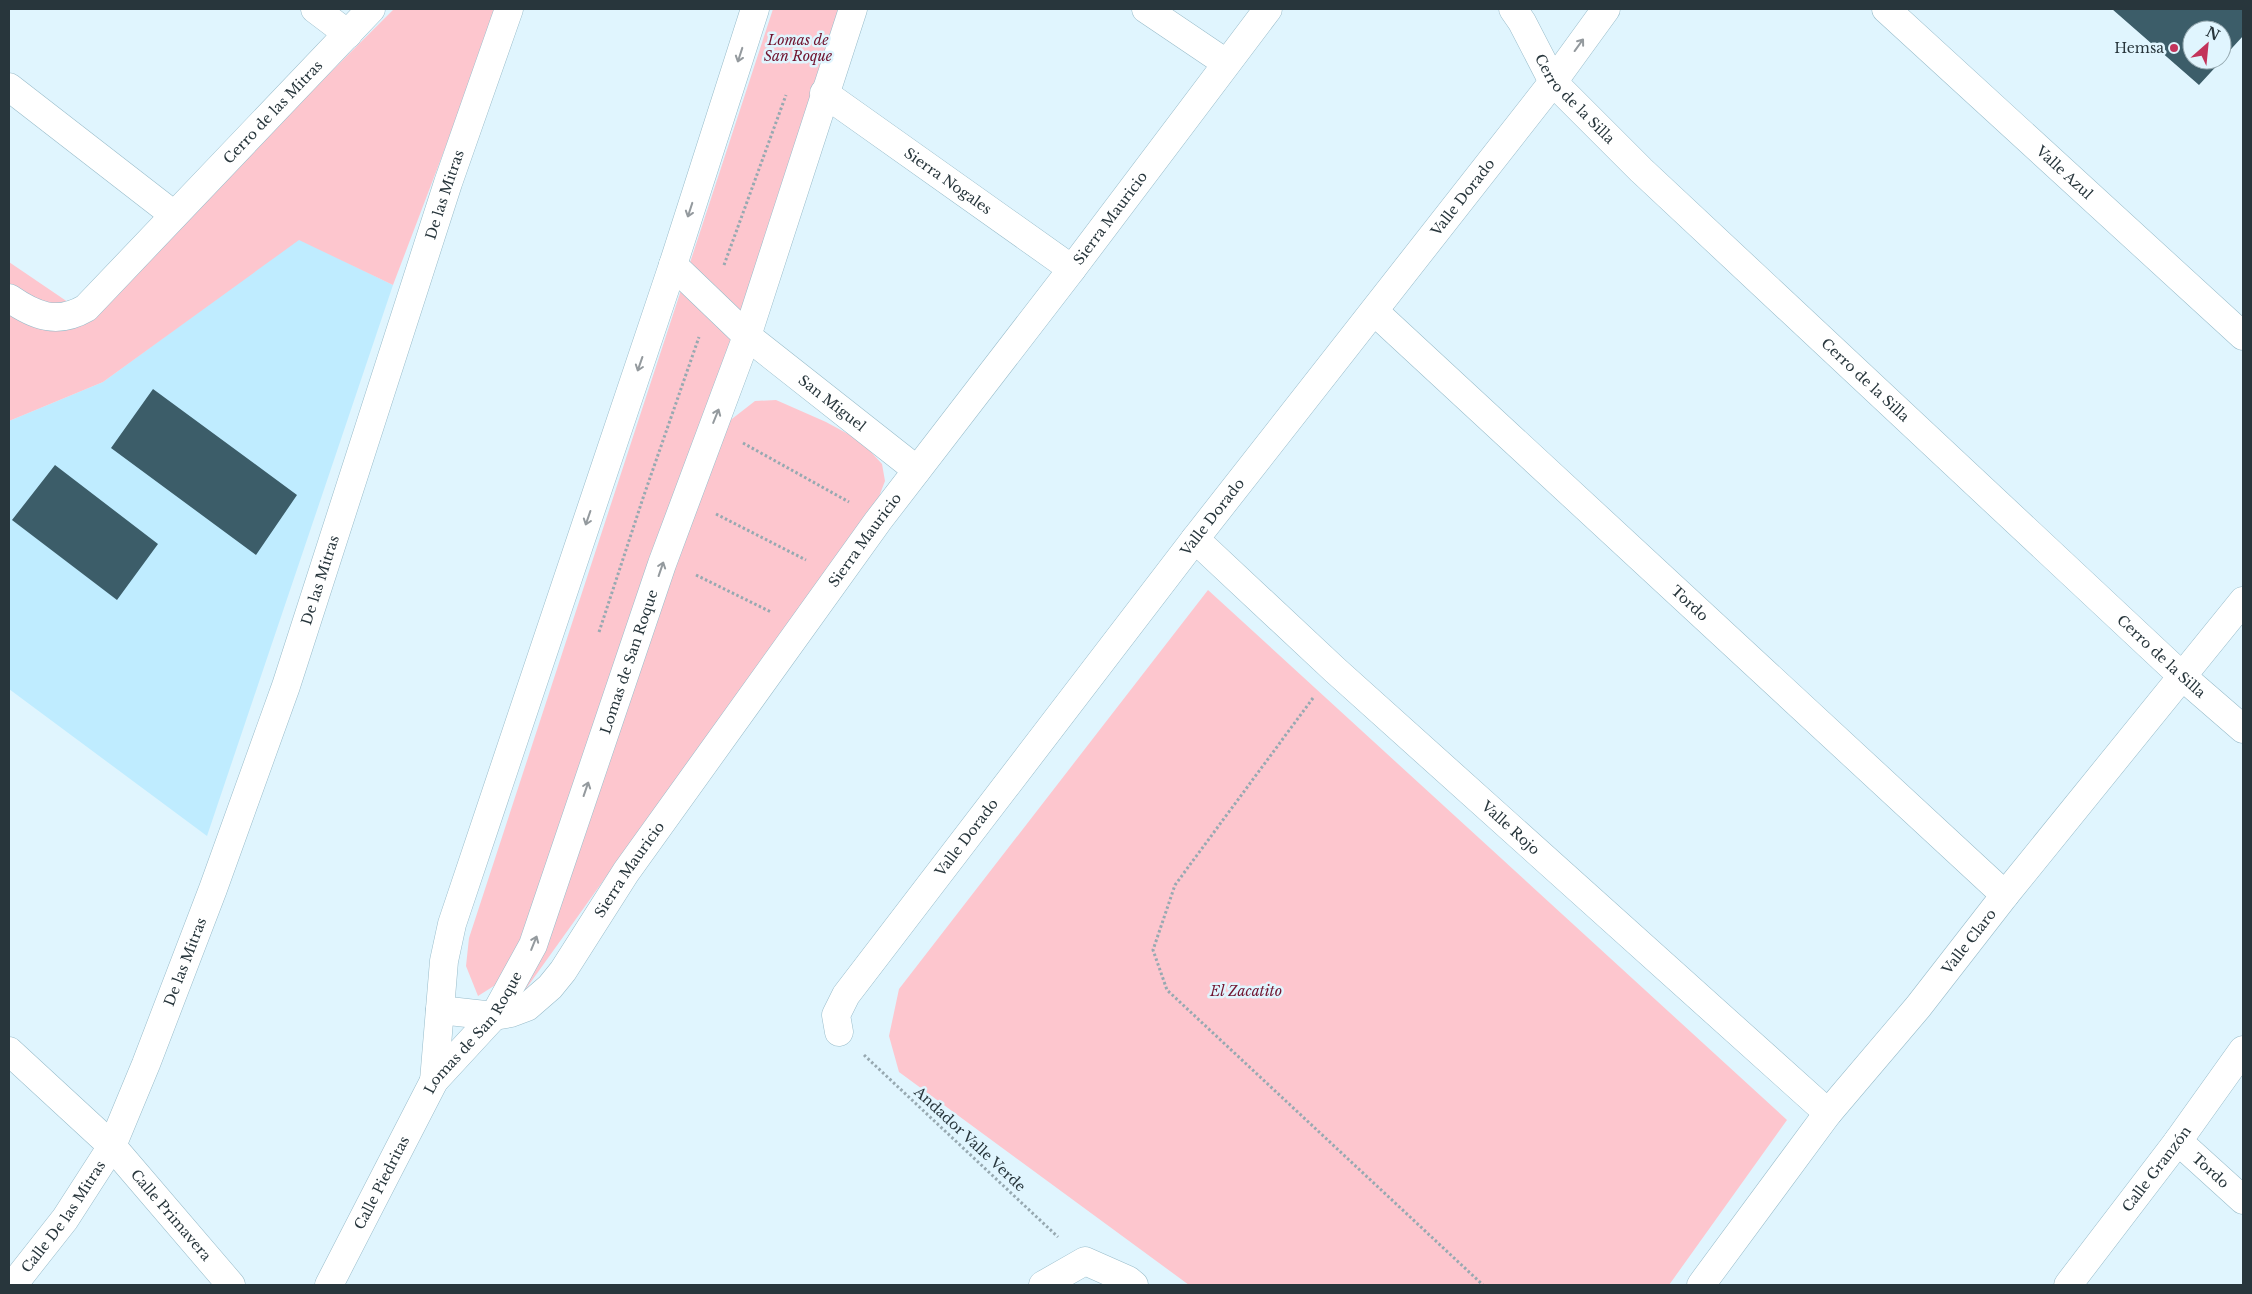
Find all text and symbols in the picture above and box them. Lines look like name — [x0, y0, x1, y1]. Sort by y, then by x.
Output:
north arrow — [2182, 20, 2232, 70]
text: N — [2203, 22, 2223, 44]
park label: Lomas de San Roque — [764, 31, 833, 65]
one-way arrow — [1574, 39, 1585, 52]
place label: Hemsa — [2114, 39, 2164, 57]
marker: Hemsa — [2168, 42, 2180, 54]
one-way arrow — [735, 47, 744, 62]
street label: Cerro de la Silla — [1531, 51, 1619, 148]
street label: Cerro de las Mitras — [219, 56, 326, 167]
street label: Valle Azul — [2032, 141, 2097, 203]
street label: Sierra Nogales — [901, 144, 995, 218]
street label: De las Mitras — [421, 147, 468, 242]
street label: Valle Dorado — [1426, 155, 1499, 240]
street label: Sierra Mauricio — [1069, 168, 1151, 268]
one-way arrow — [685, 202, 695, 218]
street label: Cerro de la Silla — [1818, 334, 1913, 426]
one-way arrow — [634, 356, 644, 372]
street label: San Miguel — [795, 371, 870, 436]
one-way arrow — [713, 409, 722, 424]
street label: Valle Dorado — [1176, 475, 1248, 560]
street label: Sierra Mauricio — [824, 489, 905, 591]
one-way arrow — [583, 510, 592, 526]
street label: De las Mitras — [297, 533, 343, 627]
one-way arrow — [656, 561, 666, 577]
street label: Tordo — [1668, 582, 1712, 625]
street label: Lomas de San Roque — [596, 587, 662, 736]
street label: Cerro de la Silla — [2113, 611, 2210, 702]
one-way arrow — [582, 782, 591, 798]
street label: Valle Dorado — [930, 795, 1002, 881]
street label: Valle Rojo — [1477, 796, 1544, 859]
street label: Sierra Mauricio — [590, 818, 668, 921]
street label: Valle Claro — [1937, 905, 2000, 978]
street label: De las Mitras — [160, 915, 210, 1009]
one-way arrow — [529, 936, 539, 951]
street label: Lomas de San Roque — [420, 968, 526, 1097]
park label: El Zacatito — [1209, 982, 1282, 1000]
street label: Andador Valle Verde — [910, 1082, 1029, 1195]
street label: Calle Granzón — [2118, 1122, 2195, 1215]
street label: Calle Piedritas — [350, 1133, 413, 1233]
street label: Tordo — [2188, 1149, 2233, 1192]
street label: Calle De las Mitras — [17, 1157, 109, 1276]
street label: Calle Primavera — [127, 1166, 215, 1265]

